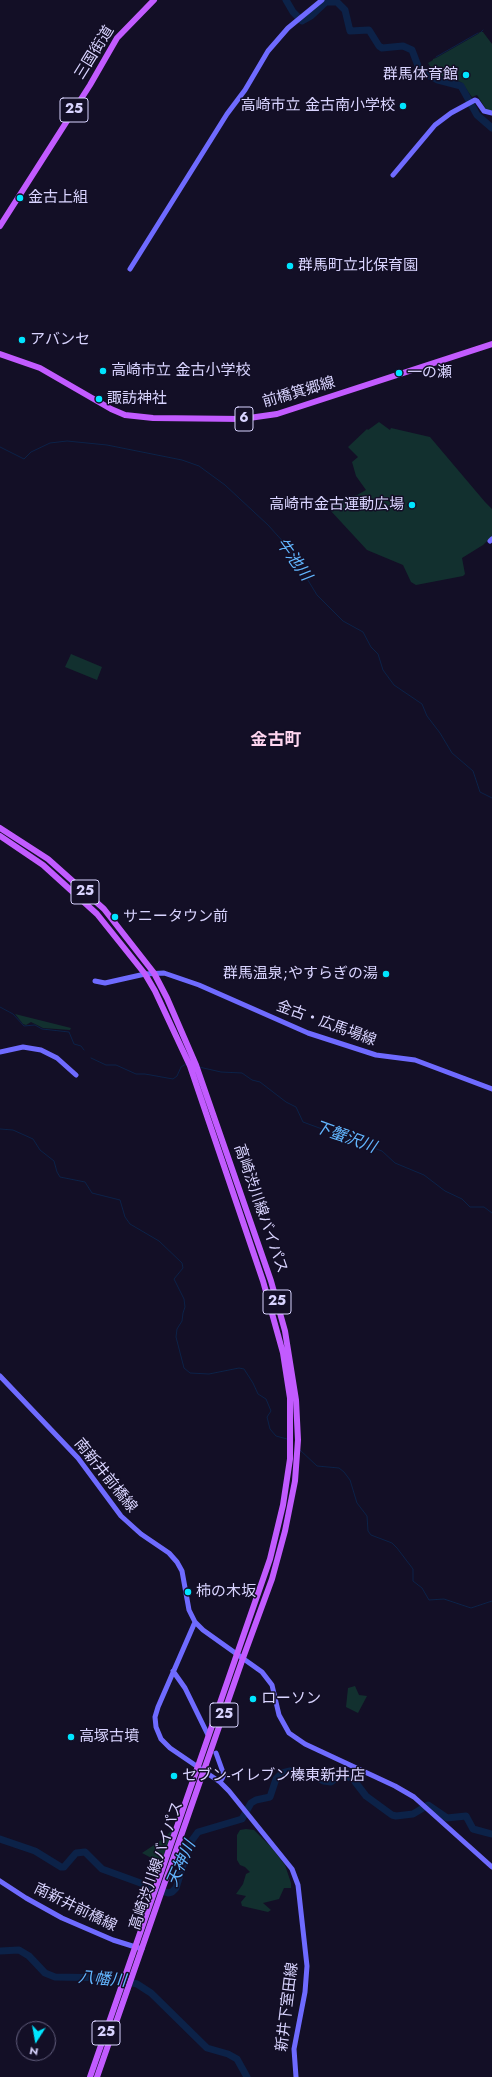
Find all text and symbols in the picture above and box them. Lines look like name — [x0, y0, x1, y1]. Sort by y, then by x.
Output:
street label: 三国街道 — [71, 23, 119, 83]
place label: 群馬体育館 — [383, 66, 458, 84]
marker: 群馬体育館 — [461, 70, 471, 80]
place label: 高崎市立 金古南小学校 — [241, 97, 395, 115]
road number: 25 — [60, 98, 88, 122]
marker: 高崎市立 金古南小学校 — [398, 101, 408, 111]
place label: 金古上組 — [28, 189, 88, 207]
marker: 金古上組 — [15, 193, 25, 203]
place label: 群馬町立北保育園 — [298, 257, 418, 275]
marker: 群馬町立北保育園 — [285, 261, 295, 271]
place label: アバンセ — [30, 331, 90, 349]
marker: アバンセ — [17, 335, 27, 345]
place label: 高崎市立 金古小学校 — [111, 362, 250, 380]
place label: 一の瀬 — [407, 364, 452, 382]
marker: 高崎市立 金古小学校 — [98, 366, 108, 376]
marker: 一の瀬 — [394, 368, 404, 378]
street label: 前橋箕郷線 — [260, 374, 338, 412]
place label: 諏訪神社 — [107, 390, 167, 408]
marker: 諏訪神社 — [94, 394, 104, 404]
road number: 6 — [235, 407, 253, 431]
place label: 高崎市金古運動広場 — [269, 496, 404, 514]
marker: 高崎市金古運動広場 — [407, 500, 417, 510]
water label: 牛池川 — [271, 535, 315, 585]
district label: 金古町 — [251, 731, 301, 751]
road number: 25 — [71, 880, 99, 904]
place label: サニータウン前 — [123, 908, 228, 926]
marker: サニータウン前 — [110, 912, 120, 922]
place label: 群馬温泉;やすらぎの湯 — [223, 965, 378, 983]
marker: 群馬温泉;やすらぎの湯 — [381, 969, 391, 979]
street label: 金古・広馬場線 — [274, 998, 378, 1050]
water label: 下蟹沢川 — [312, 1118, 378, 1158]
street label: 高崎渋川線バイパス — [230, 1142, 290, 1276]
road number: 25 — [263, 1290, 291, 1314]
street label: 南新井前橋線 — [70, 1435, 140, 1517]
place label: 柿の木坂 — [196, 1583, 256, 1601]
marker: 柿の木坂 — [183, 1587, 193, 1597]
place label: ローソン — [261, 1690, 321, 1708]
marker: ローソン — [248, 1694, 258, 1704]
road number: 25 — [210, 1703, 238, 1727]
place label: 高塚古墳 — [79, 1728, 139, 1746]
marker: 高塚古墳 — [66, 1732, 76, 1742]
place label: セブン-イレブン榛東新井店 — [182, 1767, 365, 1785]
marker: セブン-イレブン榛東新井店 — [169, 1771, 179, 1781]
street label: 高崎渋川線バイパス — [127, 1799, 187, 1933]
water label: 天神川 — [163, 1838, 201, 1890]
street label: 南新井前橋線 — [31, 1880, 119, 1936]
street label: 新井下室田線 — [274, 1961, 302, 2053]
water label: 八幡川 — [77, 1968, 127, 1992]
north arrow — [16, 2021, 56, 2061]
road number: 25 — [92, 2021, 120, 2045]
text: N — [28, 2043, 40, 2060]

